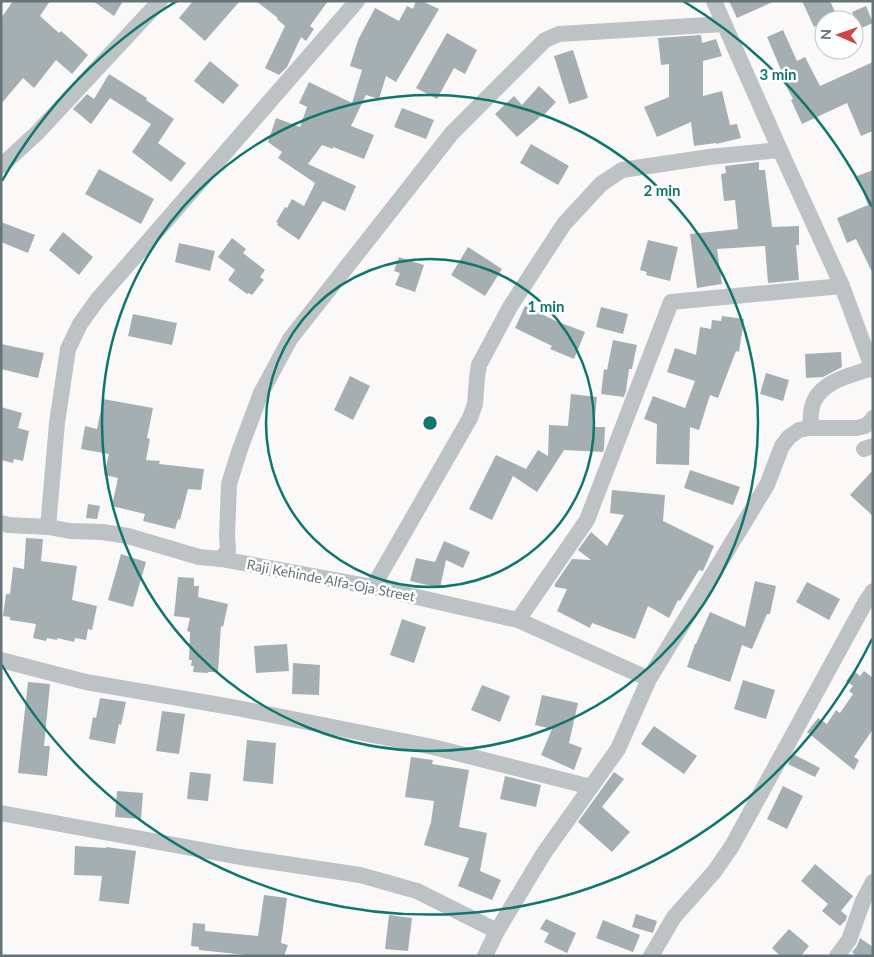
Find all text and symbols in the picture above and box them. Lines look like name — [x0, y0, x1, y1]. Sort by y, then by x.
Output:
north arrow — [814, 10, 864, 60]
text: N — [817, 29, 834, 40]
text: 3 min — [759, 65, 797, 83]
text: 2 min — [643, 181, 681, 199]
text: 1 min — [527, 297, 565, 315]
centre of rings — [421, 414, 439, 432]
street label: Raji Kehinde Alfa-Oja Street — [245, 555, 417, 605]

